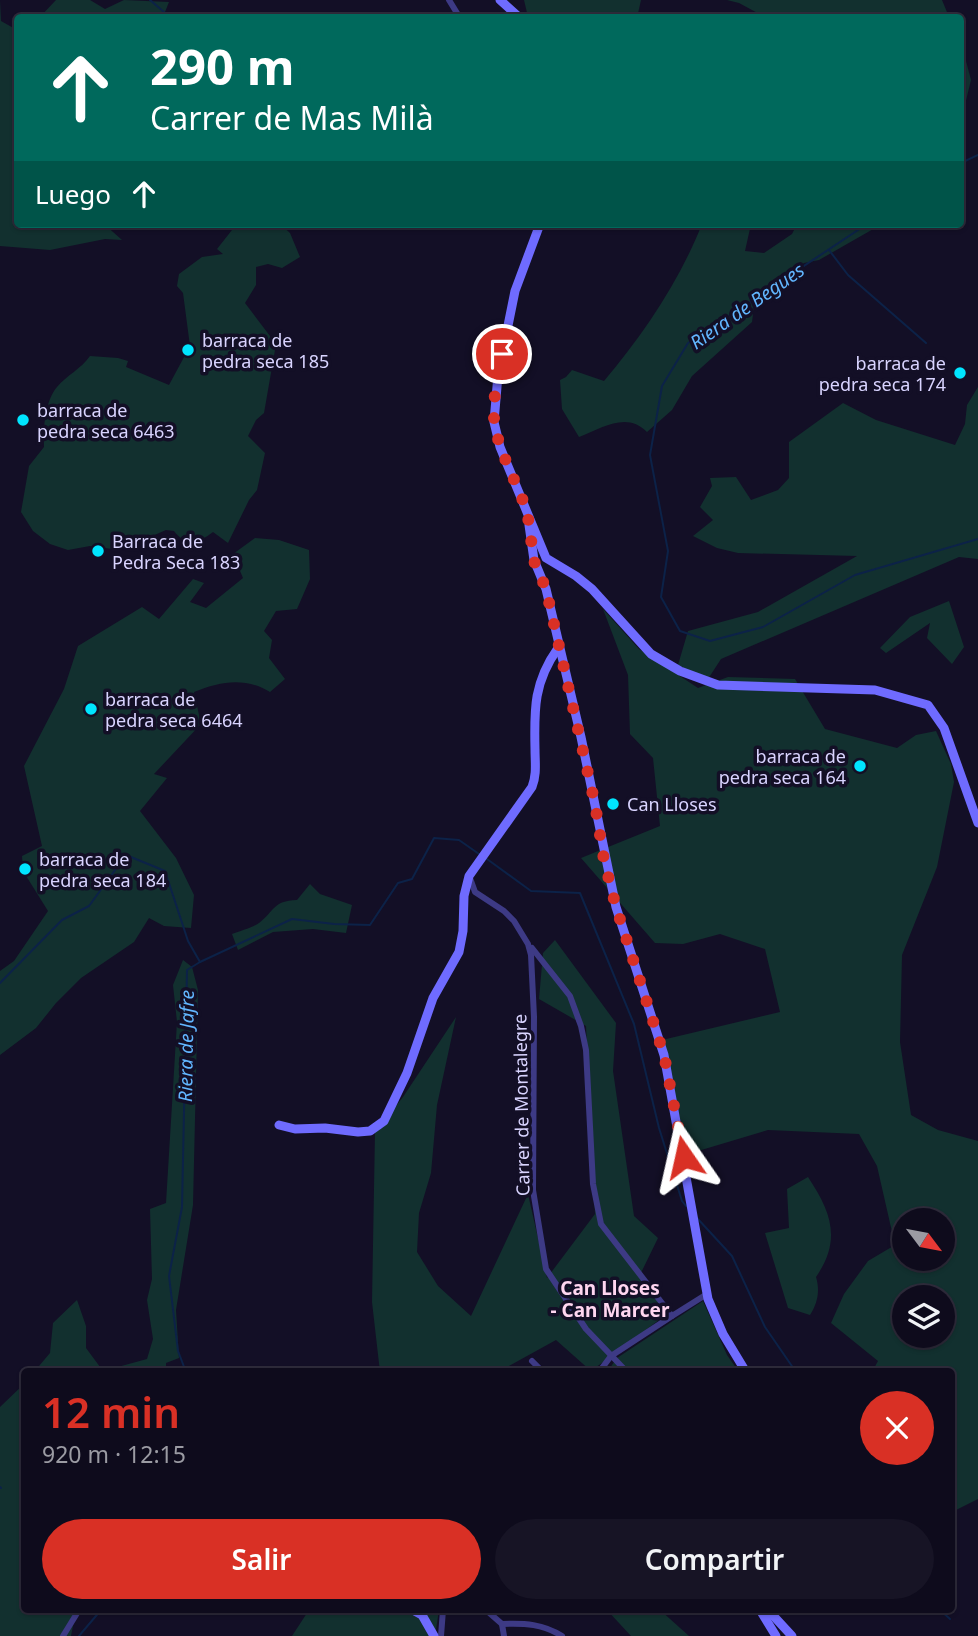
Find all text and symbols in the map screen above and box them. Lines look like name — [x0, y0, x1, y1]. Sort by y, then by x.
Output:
text: 290 m — [150, 33, 295, 99]
icon: ahead — [35, 42, 126, 133]
text: Carrer de Mas Milà — [150, 96, 434, 139]
icon: ahead — [125, 175, 163, 213]
text: Luego — [35, 176, 111, 212]
water label: Riera de Begues — [685, 257, 809, 355]
pin — [472, 324, 532, 384]
place label: barraca de pedra seca 185 — [202, 328, 329, 373]
icon: arrive — [483, 335, 521, 373]
marker: barraca de pedra seca 185 — [180, 342, 196, 358]
place label: barraca de pedra seca 174 — [819, 351, 946, 396]
marker: barraca de pedra seca 174 — [952, 365, 968, 381]
place label: barraca de pedra seca 6463 — [37, 398, 175, 443]
marker: barraca de pedra seca 6463 — [15, 412, 31, 428]
place label: Barraca de Pedra Seca 183 — [112, 529, 240, 574]
marker: Barraca de Pedra Seca 183 — [90, 543, 106, 559]
place label: barraca de pedra seca 6464 — [105, 687, 243, 732]
marker: barraca de pedra seca 6464 — [83, 701, 99, 717]
place label: barraca de pedra seca 164 — [719, 744, 846, 789]
marker: barraca de pedra seca 164 — [852, 758, 868, 774]
place label: Can Lloses — [627, 792, 717, 816]
marker: Can Lloses — [605, 796, 621, 812]
place label: barraca de pedra seca 184 — [39, 847, 166, 892]
marker: barraca de pedra seca 184 — [17, 861, 33, 877]
water label: Riera de Jafre — [172, 990, 200, 1102]
street label: Carrer de Montalegre — [507, 1014, 535, 1196]
position arrow — [647, 1120, 721, 1194]
north arrow — [892, 1208, 956, 1270]
map controls — [892, 1208, 955, 1348]
district label: Can Lloses - Can Marcer — [551, 1275, 670, 1323]
button: layers — [892, 1285, 955, 1348]
text: 12 min — [42, 1383, 180, 1440]
button: close — [860, 1391, 934, 1465]
text: 920 m · 12:15 — [42, 1438, 186, 1470]
button: Salir — [42, 1519, 481, 1599]
button: Compartir — [495, 1519, 934, 1599]

